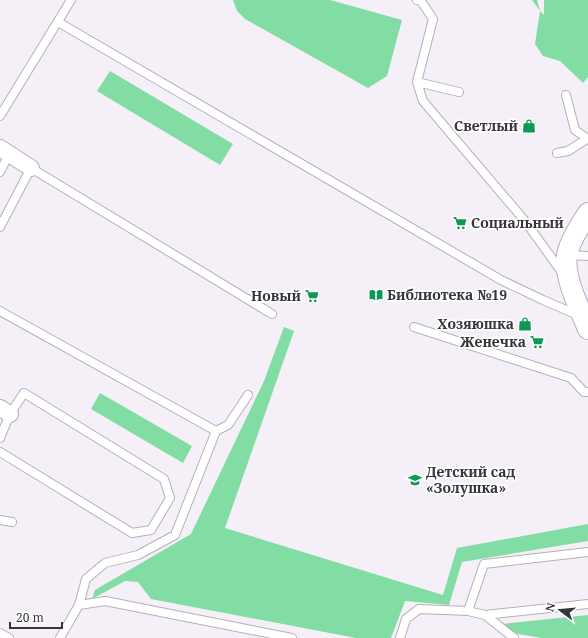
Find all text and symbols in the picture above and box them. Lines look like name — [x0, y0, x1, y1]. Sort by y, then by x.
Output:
place label: Светлый — [454, 116, 518, 135]
shop icon: Светлый — [521, 118, 537, 134]
place label: Социальный — [471, 213, 564, 232]
supermarket icon: Социальный — [452, 215, 468, 231]
place label: Библиотека №19 — [387, 285, 507, 304]
place label: Новый — [251, 286, 301, 305]
library icon: Библиотека №19 — [368, 287, 384, 303]
supermarket icon: Новый — [304, 288, 320, 304]
place label: Хозяюшка — [437, 314, 514, 333]
shop icon: Хозяюшка — [517, 316, 533, 332]
place label: Женечка — [460, 332, 526, 351]
supermarket icon: Женечка — [529, 334, 545, 350]
place label: Детский сад «Золушка» — [426, 462, 515, 497]
school or university icon: Детский сад «Золушка» — [407, 472, 423, 488]
north arrow — [540, 590, 580, 630]
text: N — [542, 601, 558, 613]
scale bar — [10, 604, 62, 630]
text: 20 m — [16, 609, 44, 626]

